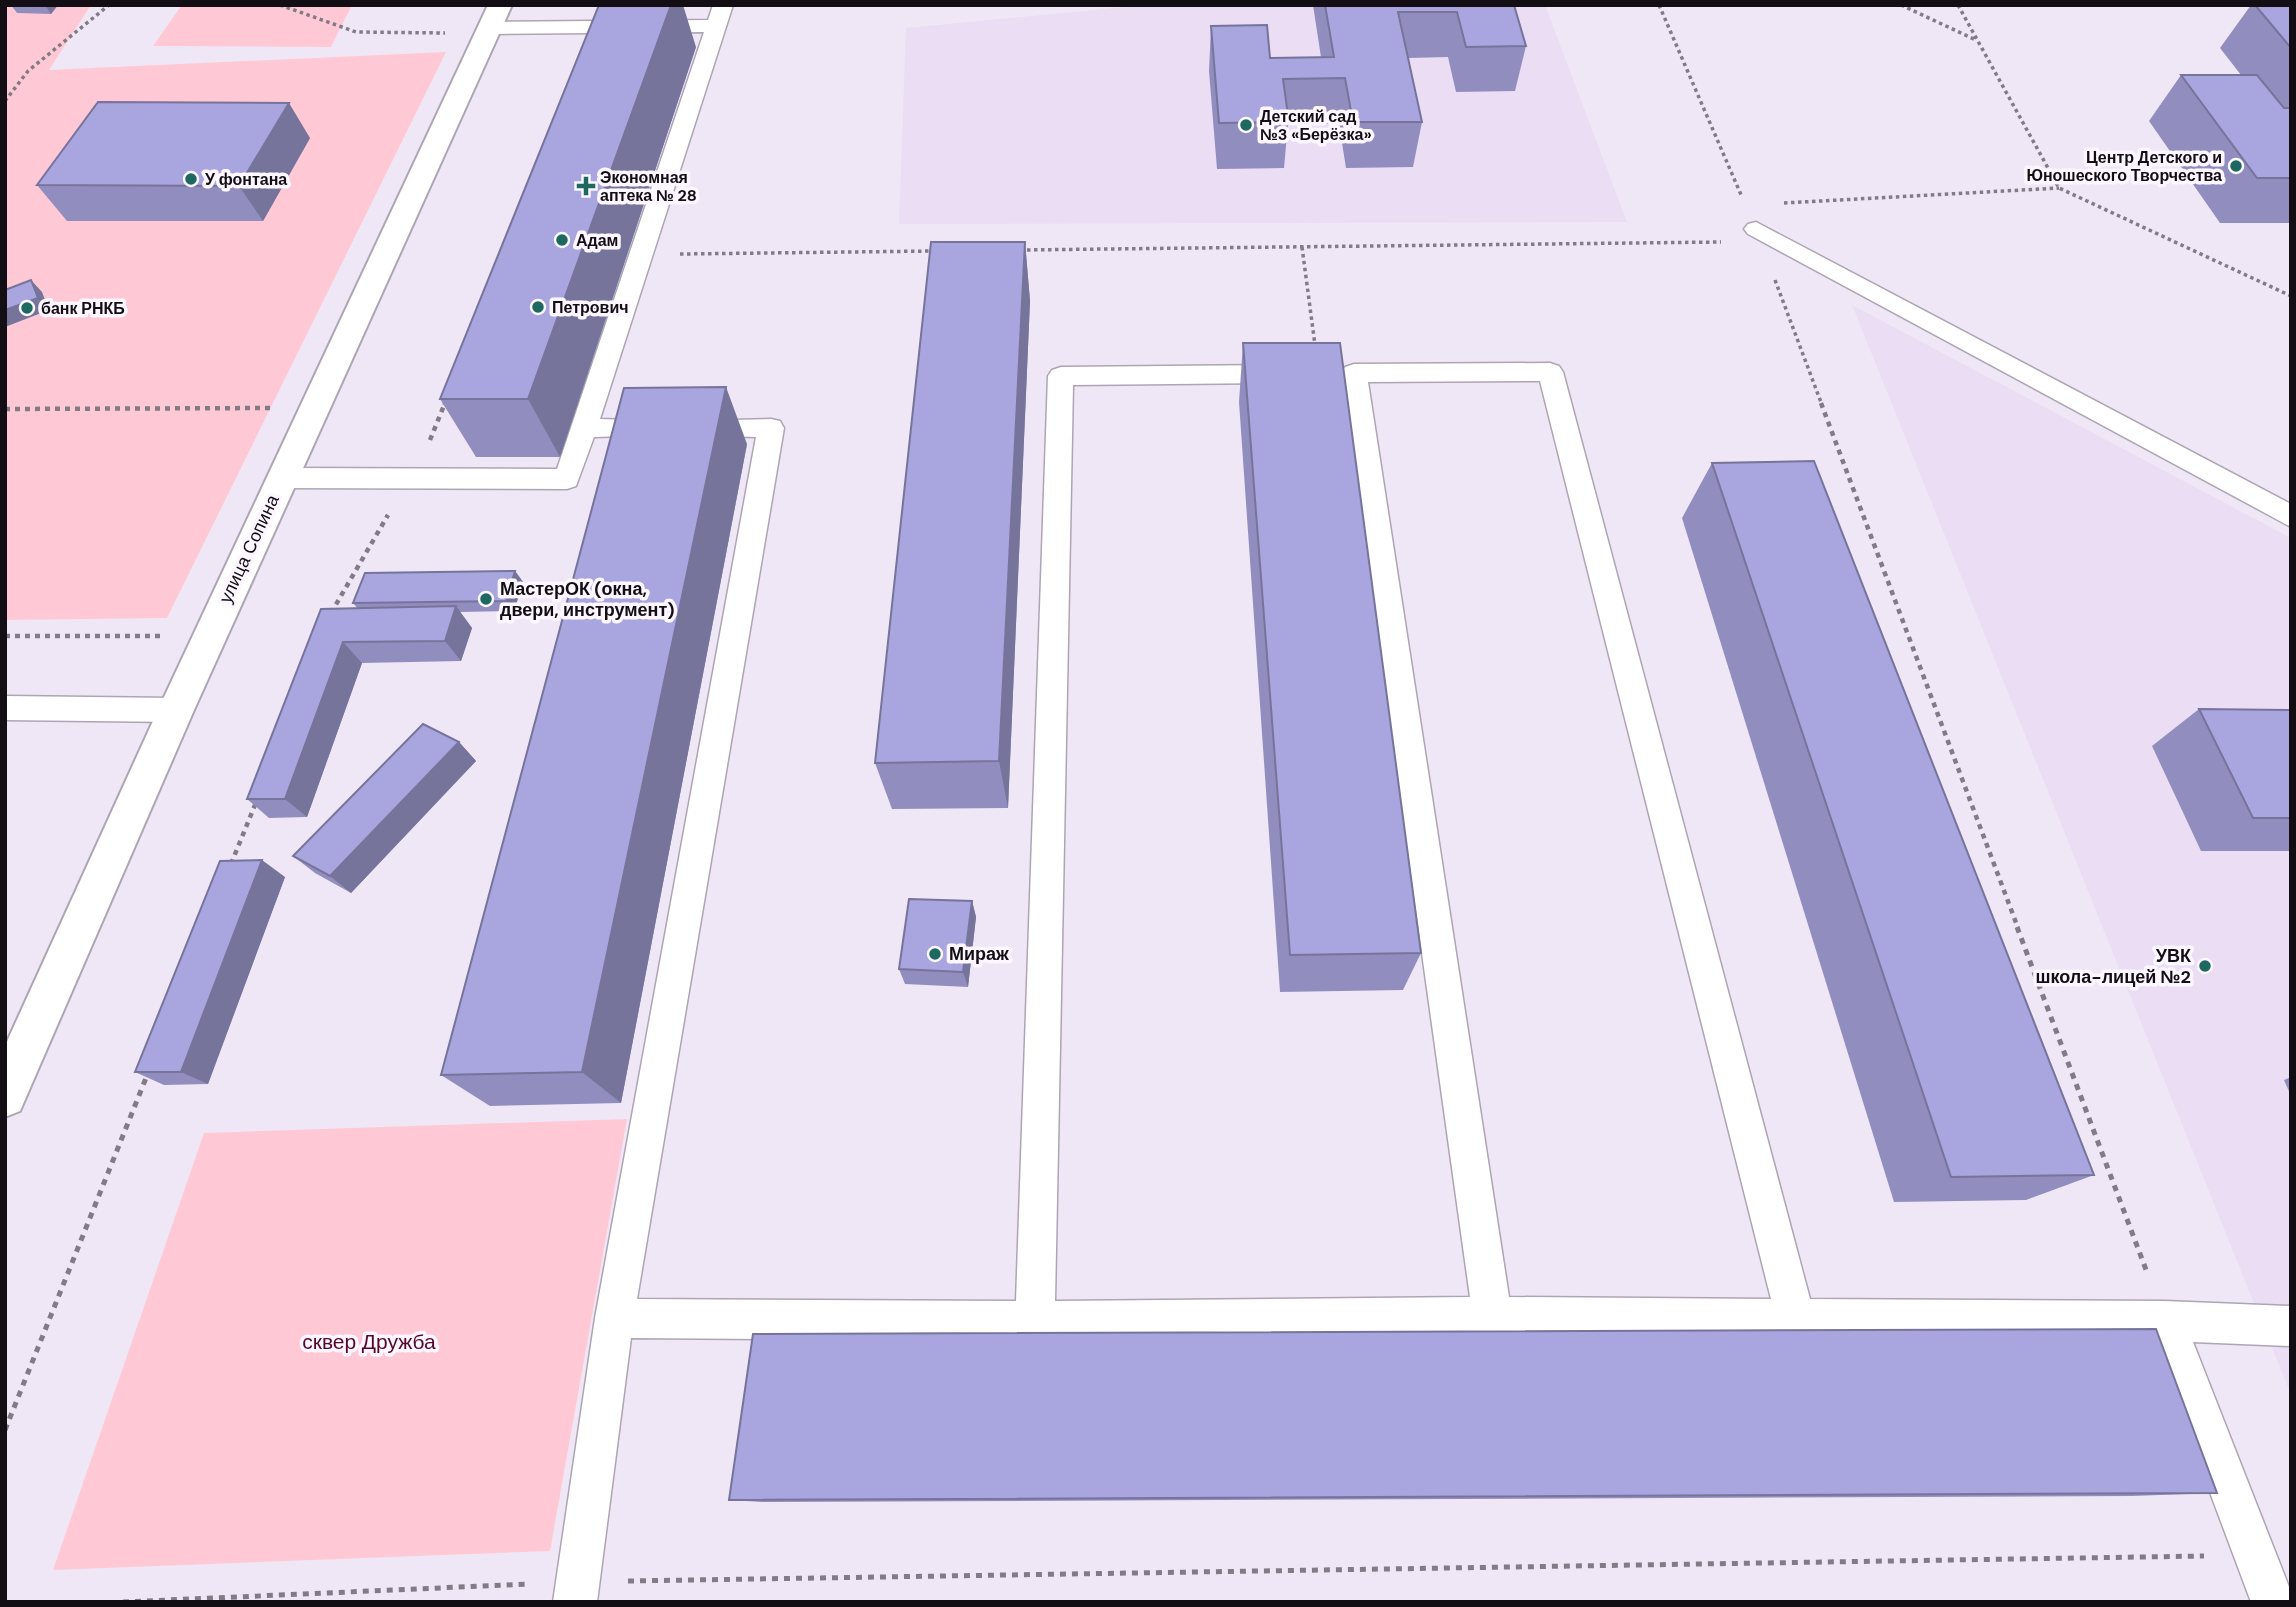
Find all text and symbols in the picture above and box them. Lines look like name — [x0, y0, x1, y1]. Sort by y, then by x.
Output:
place label: Детский сад №3 «Берёзка» — [1260, 106, 1372, 145]
marker: Детский сад №3 «Берёзка» — [1238, 117, 1254, 133]
place label: Центр Детского и Юношеского Творчества — [2026, 147, 2222, 186]
marker: Центр Детского и Юношеского Творчества — [2228, 158, 2244, 174]
place label: Экономная аптека № 28 — [600, 167, 697, 206]
place label: У фонтана — [205, 169, 287, 190]
marker: У фонтана — [183, 171, 199, 187]
marker: Экономная аптека № 28 — [578, 178, 594, 194]
place label: Адам — [576, 230, 618, 251]
marker: Адам — [554, 232, 570, 248]
place label: Петрович — [552, 297, 629, 318]
place label: банк РНКБ — [41, 298, 125, 319]
marker: Петрович — [530, 299, 546, 315]
marker: банк РНКБ — [19, 300, 35, 316]
street label: улица Сопина — [213, 490, 285, 607]
place label: МастерОК (окна, двери, инструмент) — [500, 577, 675, 622]
marker: МастерОК (окна, двери, инструмент) — [478, 591, 494, 607]
place label: Мираж — [949, 942, 1009, 966]
place label: УВК школа-лицей №2 — [2036, 944, 2192, 989]
marker: Мираж — [927, 946, 943, 962]
marker: УВК школа-лицей №2 — [2197, 958, 2213, 974]
park label: сквер Дружба — [302, 1328, 436, 1356]

